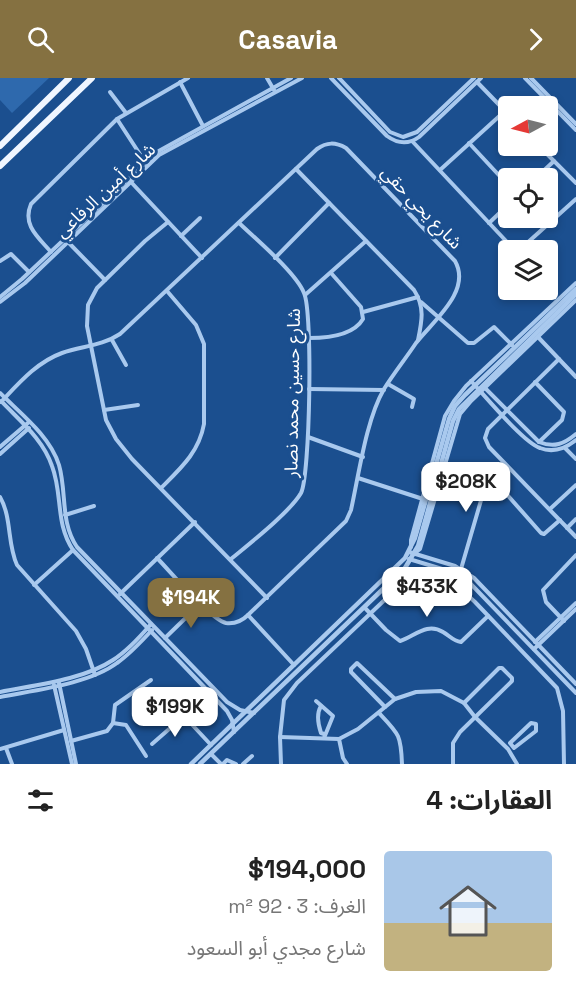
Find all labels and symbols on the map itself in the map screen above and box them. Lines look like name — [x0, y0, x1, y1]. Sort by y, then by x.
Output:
north arrow — [498, 96, 558, 156]
street label: شارع أمين الرفاعي — [50, 138, 162, 245]
street label: شارع يحي حقي — [374, 160, 468, 256]
street label: شارع حسين محمد نصار — [279, 308, 308, 479]
pin: $208K — [424, 462, 508, 513]
pin: $433K — [385, 567, 469, 618]
pin: $194K — [149, 578, 233, 629]
pin: $199K — [133, 687, 217, 738]

